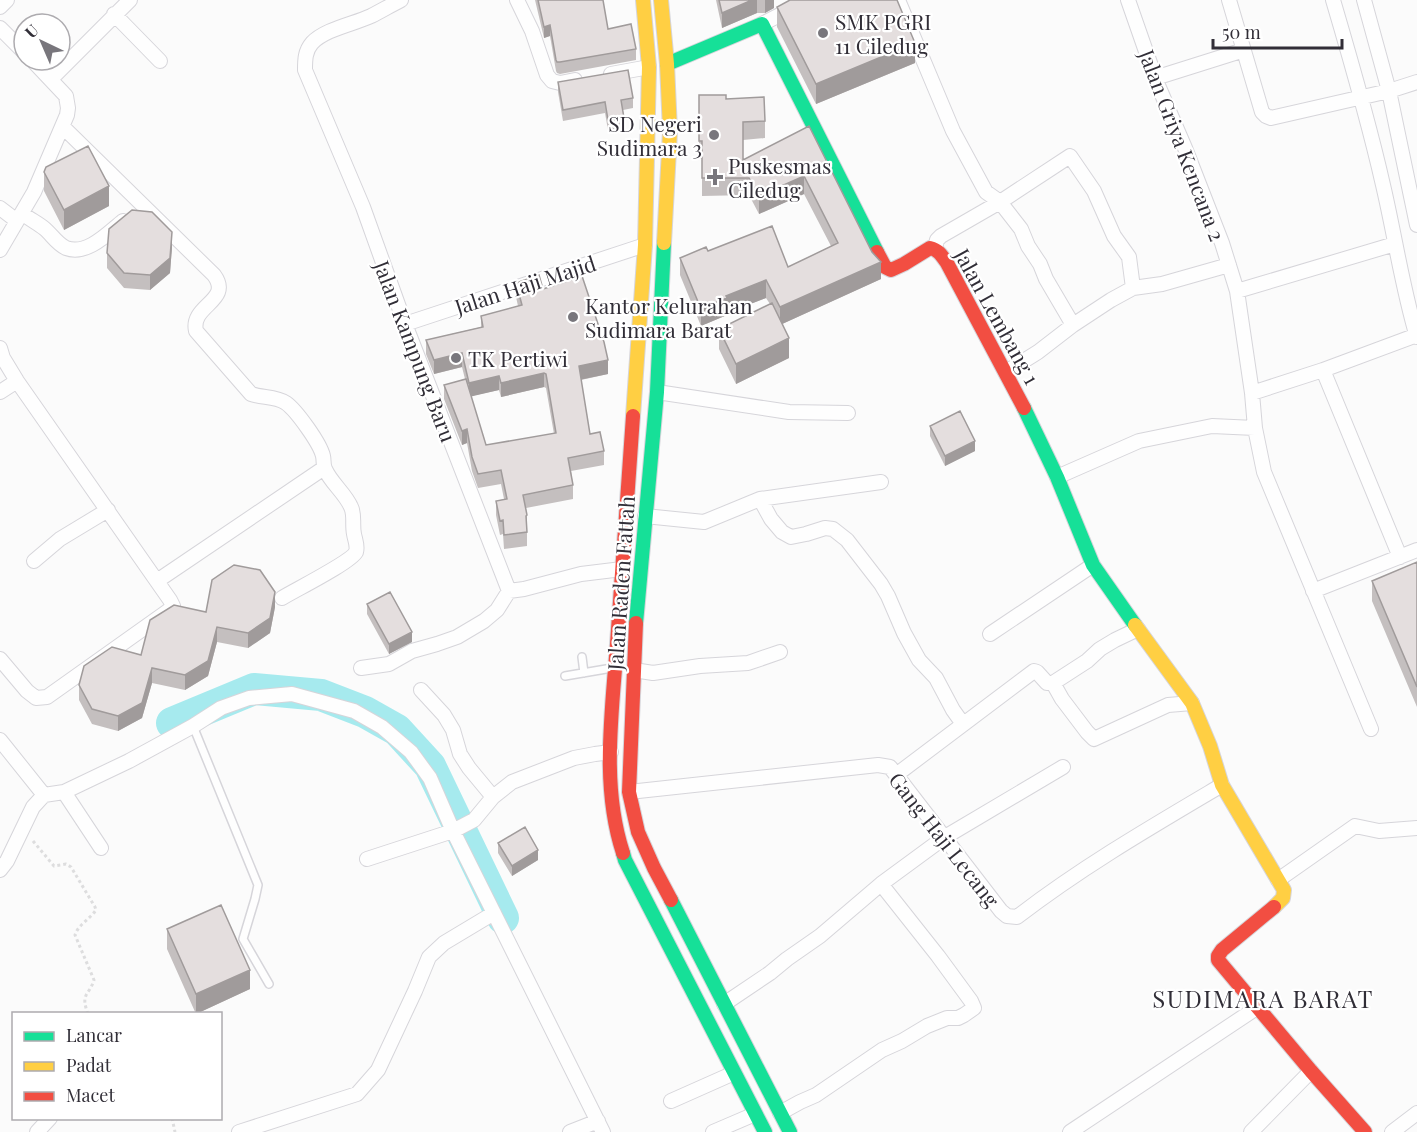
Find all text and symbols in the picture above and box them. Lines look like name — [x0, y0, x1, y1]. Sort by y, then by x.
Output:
place label: SMK PGRI 11 Ciledug — [835, 7, 931, 59]
north arrow — [12, 12, 72, 72]
scale bar — [1213, 12, 1342, 50]
text: U — [20, 19, 42, 42]
text: 50 m — [1222, 20, 1261, 44]
marker: SMK PGRI 11 Ciledug — [816, 26, 830, 40]
street label: Jalan Griya Kencana 2 — [1133, 44, 1232, 245]
place label: SD Negeri Sudimara 3 — [597, 109, 702, 161]
marker: SD Negeri Sudimara 3 — [707, 128, 721, 142]
place label: Puskesmas Ciledug — [728, 151, 831, 203]
marker: Puskesmas Ciledug — [706, 168, 724, 186]
street label: Jalan Lembang 1 — [949, 242, 1047, 389]
street label: Jalan Haji Majid — [450, 248, 599, 320]
street label: Jalan Kampung Baru — [368, 255, 463, 446]
place label: Kantor Kelurahan Sudimara Barat — [585, 291, 753, 343]
marker: Kantor Kelurahan Sudimara Barat — [566, 310, 580, 324]
place label: TK Pertiwi — [468, 344, 568, 372]
marker: TK Pertiwi — [449, 351, 463, 365]
street label: Jalan Raden Fattah — [600, 494, 640, 672]
street label: Gang Haji Lecang — [883, 766, 1007, 912]
district label: SUDIMARA BARAT — [1152, 982, 1374, 1014]
legend — [12, 1012, 222, 1120]
text: Lancar — [66, 1023, 122, 1047]
text: Padat — [66, 1053, 112, 1077]
text: Macet — [66, 1083, 115, 1107]

